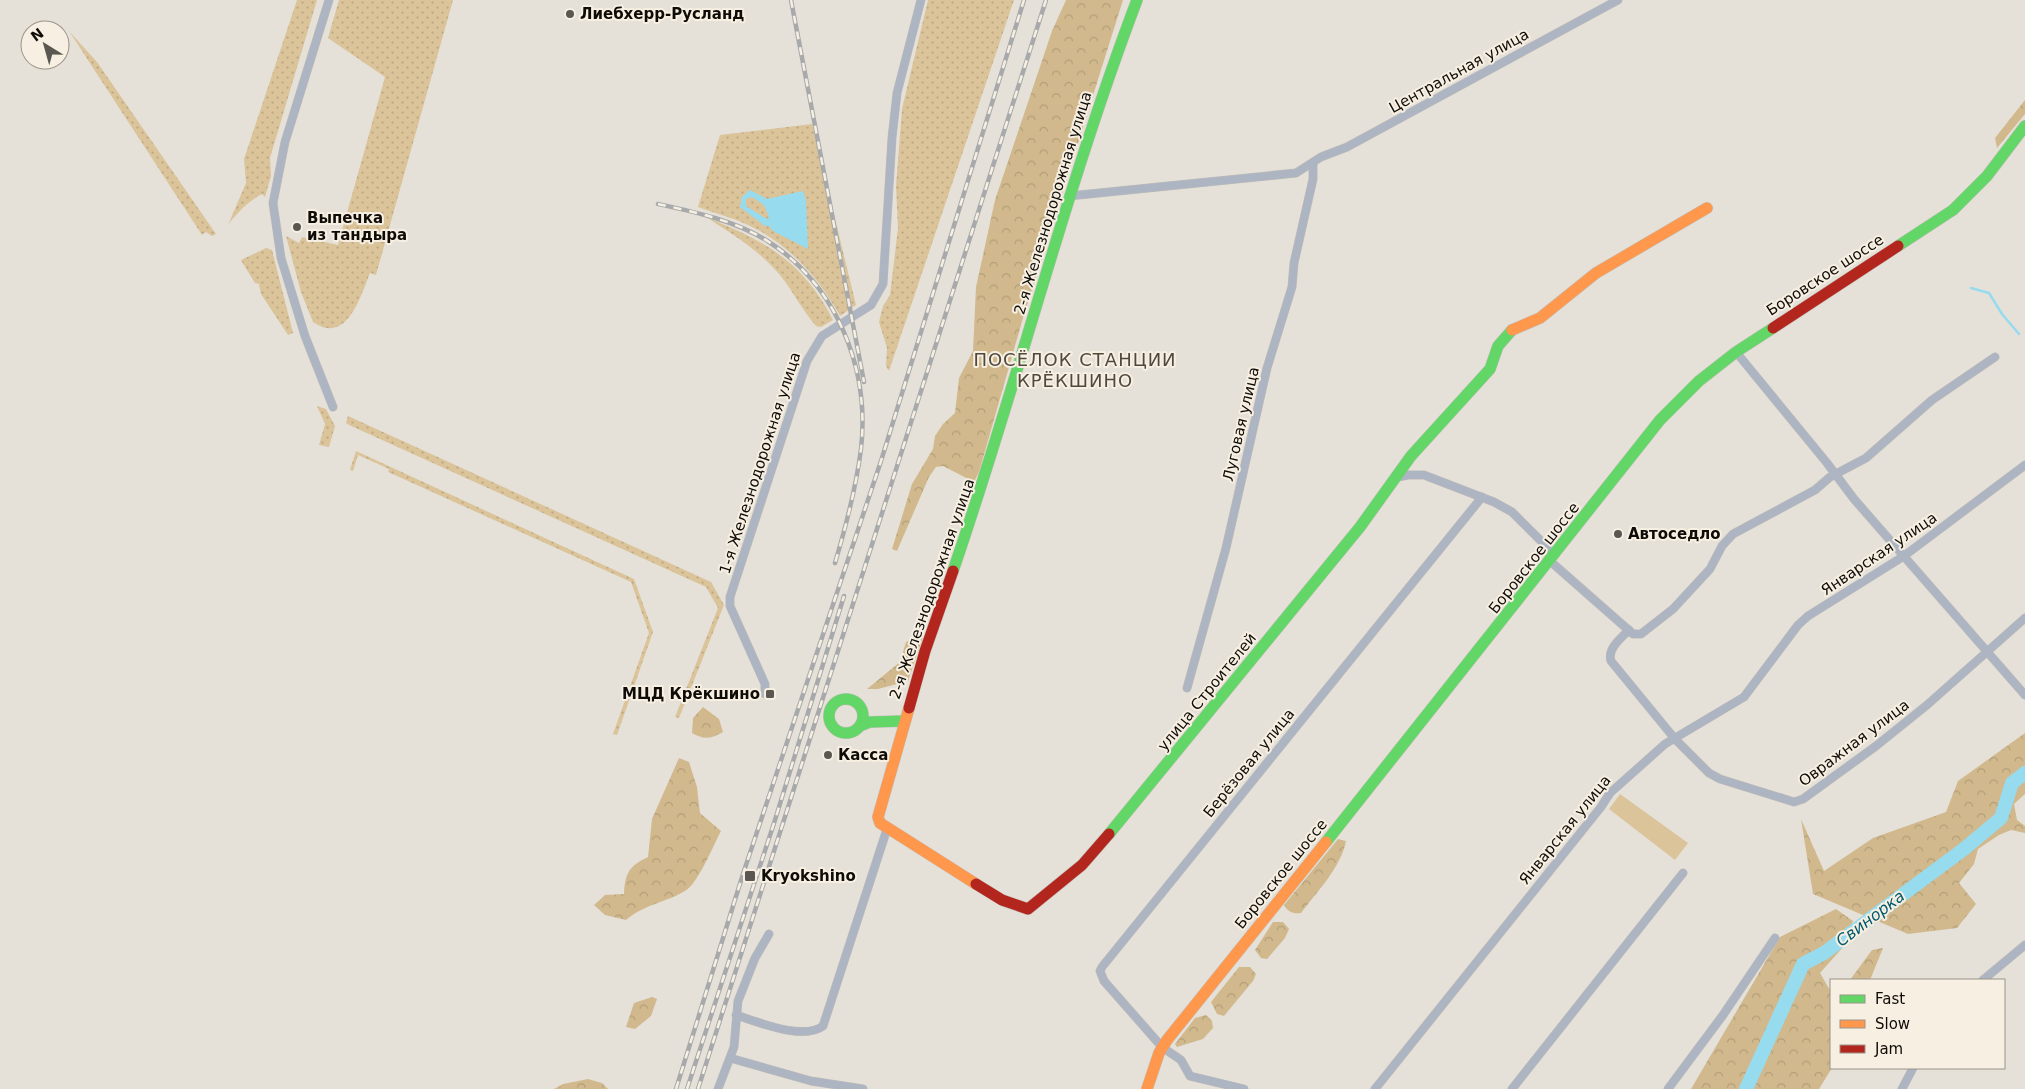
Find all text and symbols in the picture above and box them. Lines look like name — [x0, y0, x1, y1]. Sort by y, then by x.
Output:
place label: Лиебхерр-Русланд — [580, 5, 744, 23]
marker: Лиебхерр-Русланд — [564, 8, 576, 20]
north arrow — [20, 20, 70, 70]
text: N — [28, 25, 47, 45]
street label: Центральная улица — [1386, 25, 1532, 117]
street label: 2-я Железнодорожная улица — [1010, 89, 1096, 317]
place label: Выпечка из тандыра — [307, 209, 407, 244]
marker: Выпечка из тандыра — [291, 221, 303, 233]
street label: Боровское шоссе — [1763, 230, 1887, 320]
district label: ПОСЁЛОК СТАНЦИИ КРЁКШИНО — [973, 349, 1177, 391]
street label: 1-я Железнодорожная улица — [716, 350, 804, 576]
street label: Луговая улица — [1219, 365, 1263, 483]
street label: 2-я Железнодорожная улица — [886, 476, 978, 702]
street label: Боровское шоссе — [1485, 499, 1583, 617]
street label: Январская улица — [1818, 509, 1940, 599]
place label: Автоседло — [1628, 525, 1721, 543]
marker: Автоседло — [1612, 528, 1624, 540]
street label: улица Строителей — [1154, 629, 1260, 755]
place label: МЦД Крёкшино — [622, 685, 760, 703]
marker: МЦД Крёкшино — [764, 688, 776, 700]
street label: Овражная улица — [1795, 696, 1913, 790]
street label: Берёзовая улица — [1200, 705, 1298, 821]
place label: Касса — [838, 746, 888, 764]
marker: Касса — [822, 749, 834, 761]
street label: Январская улица — [1515, 772, 1615, 888]
street label: Боровское шоссе — [1231, 815, 1331, 933]
place label: Kryokshino — [761, 867, 856, 885]
marker: Kryokshino — [743, 869, 757, 883]
water label: Свинорка — [1832, 886, 1908, 950]
legend — [1830, 979, 2005, 1069]
text: Fast — [1875, 990, 1905, 1008]
text: Slow — [1875, 1015, 1910, 1033]
text: Jam — [1874, 1040, 1903, 1058]

